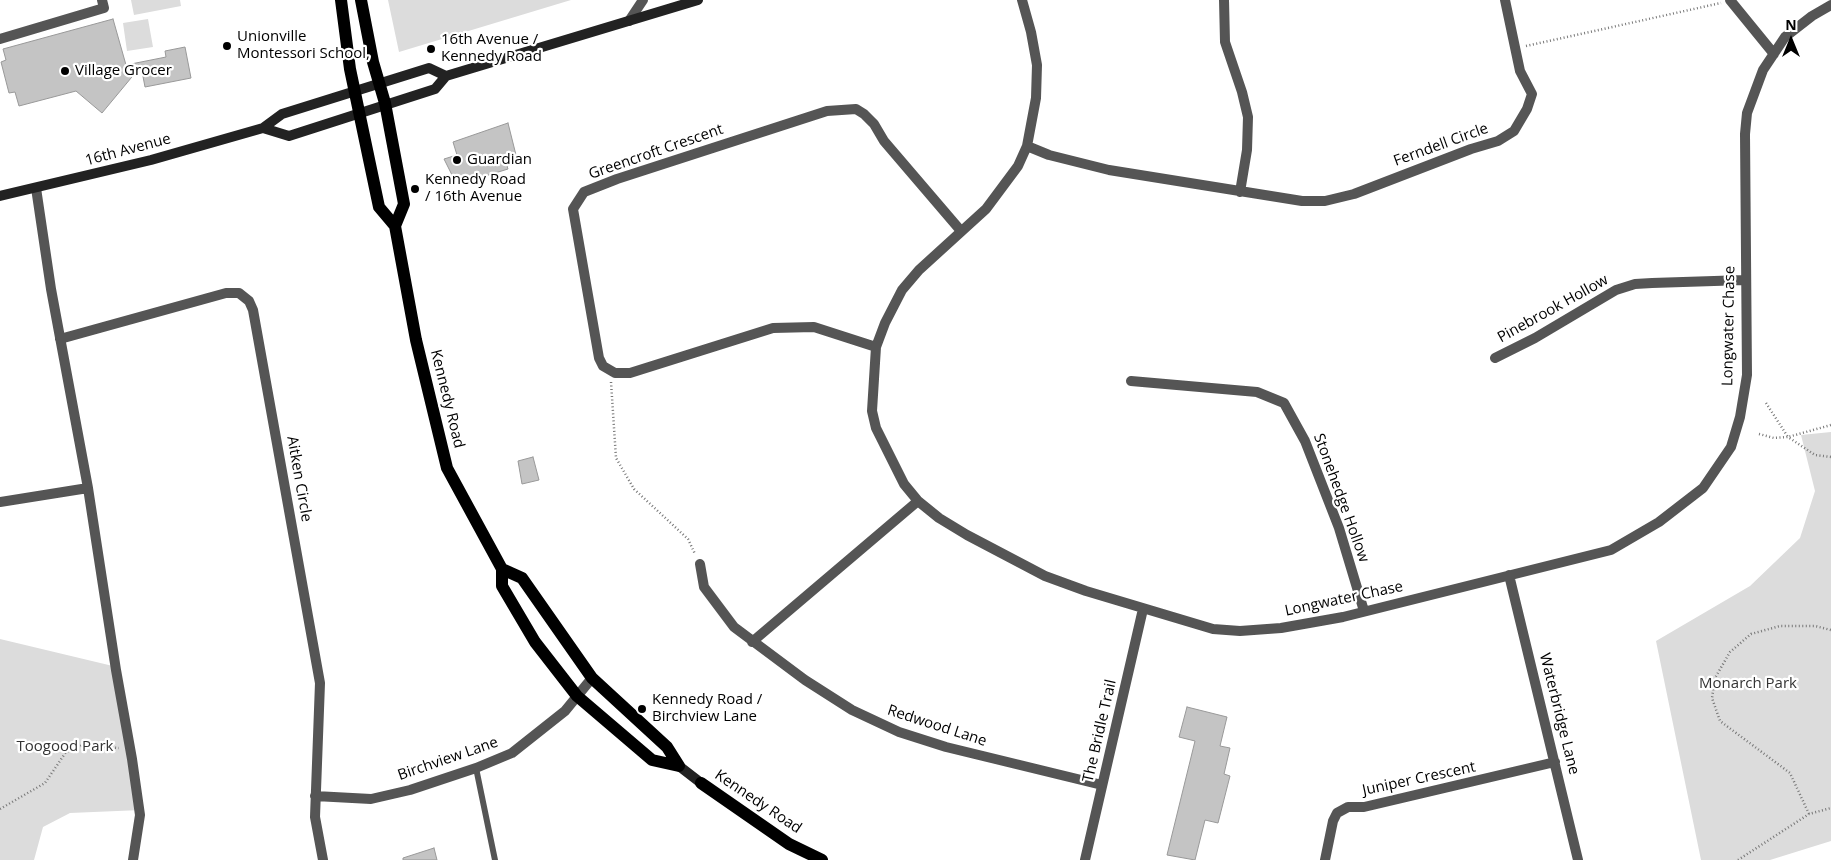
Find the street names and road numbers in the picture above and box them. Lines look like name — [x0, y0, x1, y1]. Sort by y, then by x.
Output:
street label: Ferndell Circle — [1391, 120, 1491, 170]
street label: Greencroft Crescent — [586, 121, 726, 183]
street label: 16th Avenue — [83, 130, 173, 170]
street label: Longwater Chase — [1719, 266, 1739, 386]
street label: Pinebrook Hollow — [1494, 271, 1612, 347]
street label: Kennedy Road — [426, 348, 468, 450]
street label: Stonehedge Hollow — [1309, 431, 1373, 565]
street label: Aitken Circle — [283, 435, 315, 523]
street label: Longwater Chase — [1283, 578, 1405, 620]
street label: Waterbridge Lane — [1535, 651, 1583, 777]
street label: The Bridle Trail — [1079, 678, 1121, 784]
street label: Redwood Lane — [885, 701, 989, 751]
street label: Birchview Lane — [395, 733, 501, 785]
street label: Juniper Crescent — [1361, 758, 1477, 800]
street label: Kennedy Road — [711, 766, 805, 838]

